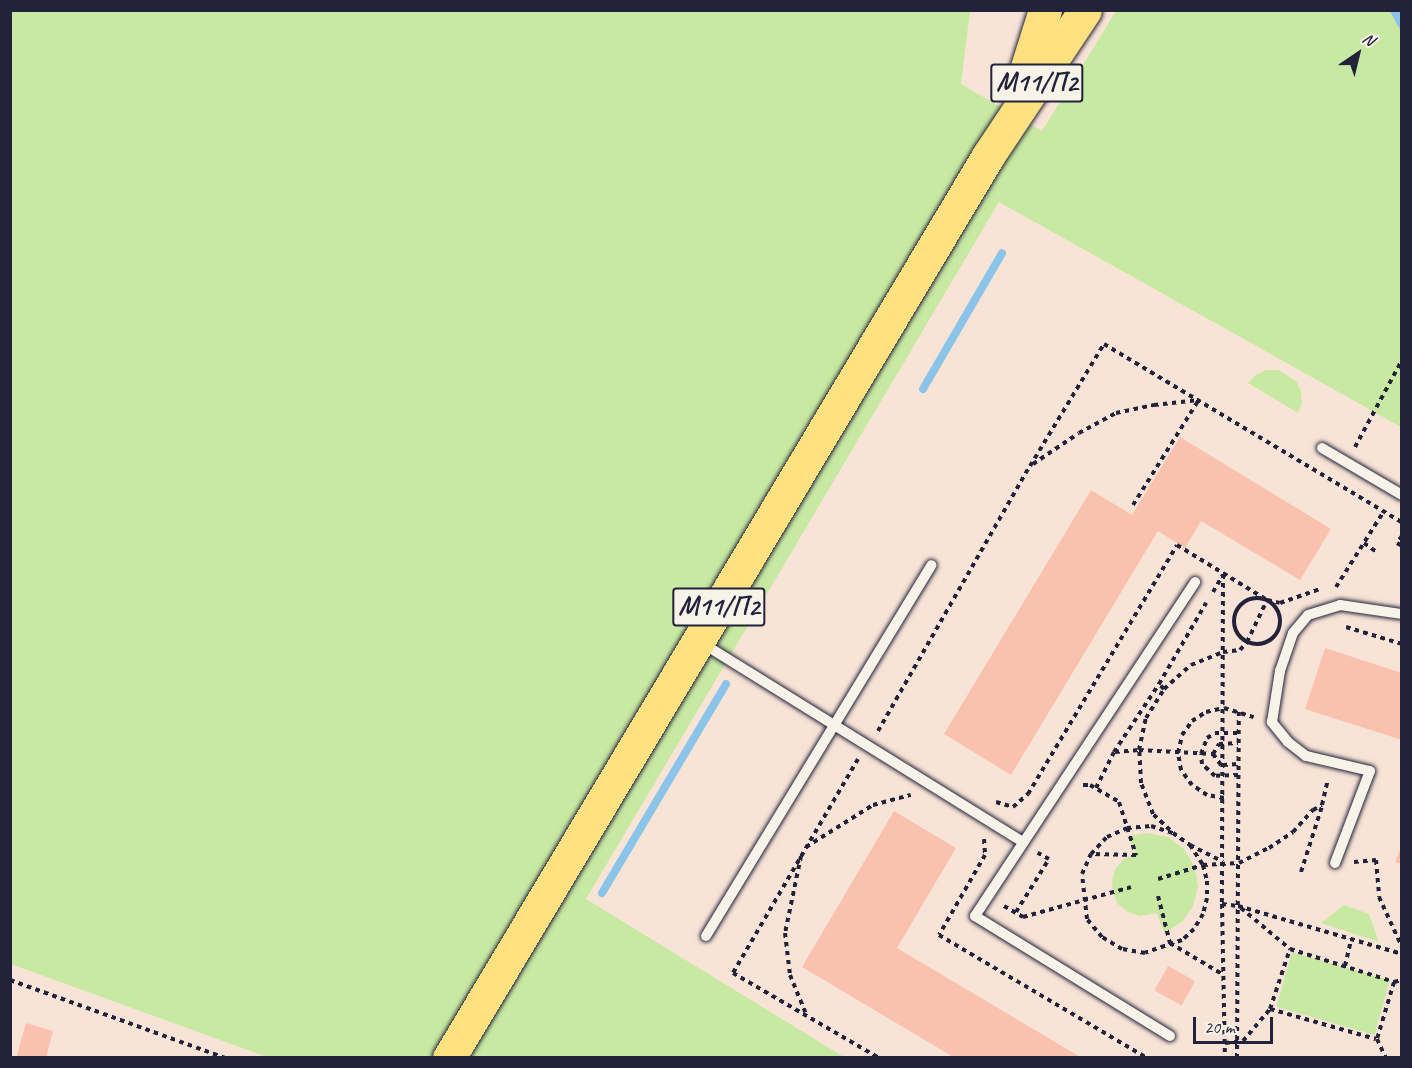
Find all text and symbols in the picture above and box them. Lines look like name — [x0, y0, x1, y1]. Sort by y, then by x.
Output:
north arrow — [1328, 24, 1388, 84]
text: N — [1359, 28, 1378, 50]
road number: М11/П2 — [989, 59, 1085, 107]
road number: М11/П2 — [671, 583, 767, 631]
scale bar — [1196, 1005, 1276, 1043]
text: 20 m — [1204, 1016, 1235, 1038]

